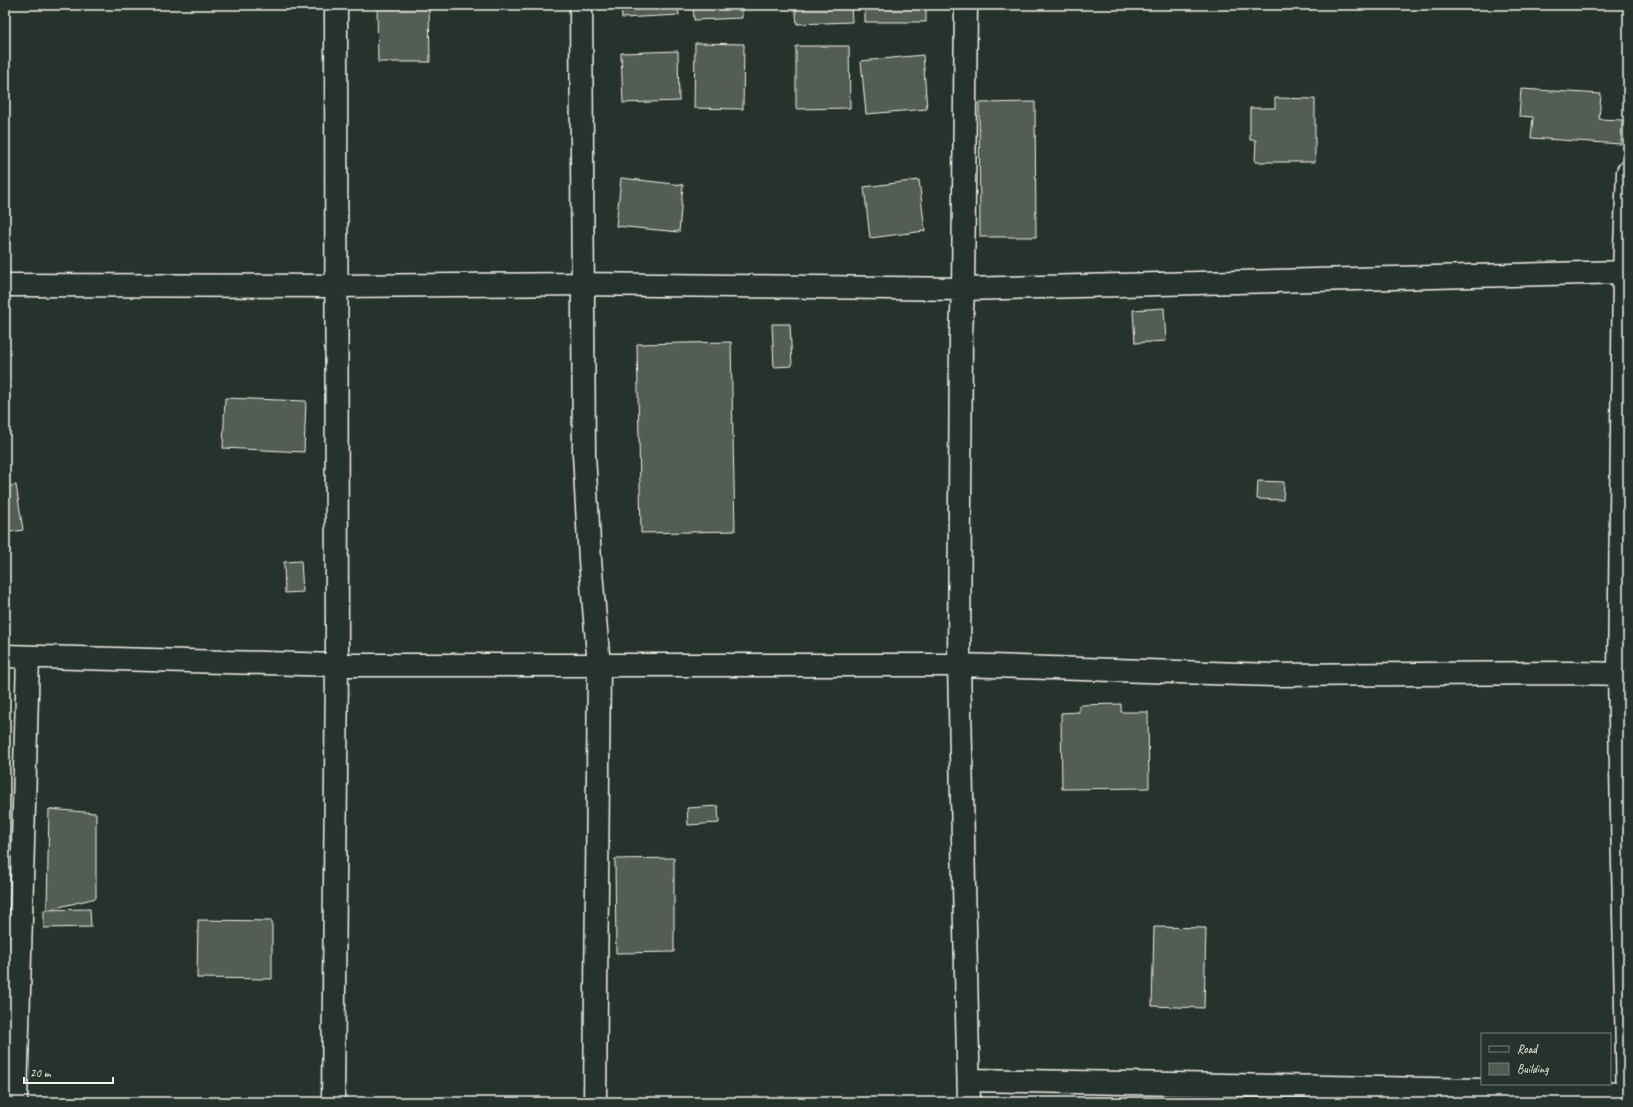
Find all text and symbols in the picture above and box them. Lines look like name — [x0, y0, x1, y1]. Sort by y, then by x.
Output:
legend — [1481, 1033, 1611, 1085]
text: Road — [1517, 1041, 1539, 1057]
scale bar — [24, 1059, 113, 1085]
text: Building — [1517, 1061, 1549, 1077]
text: 20 m — [30, 1065, 52, 1081]

